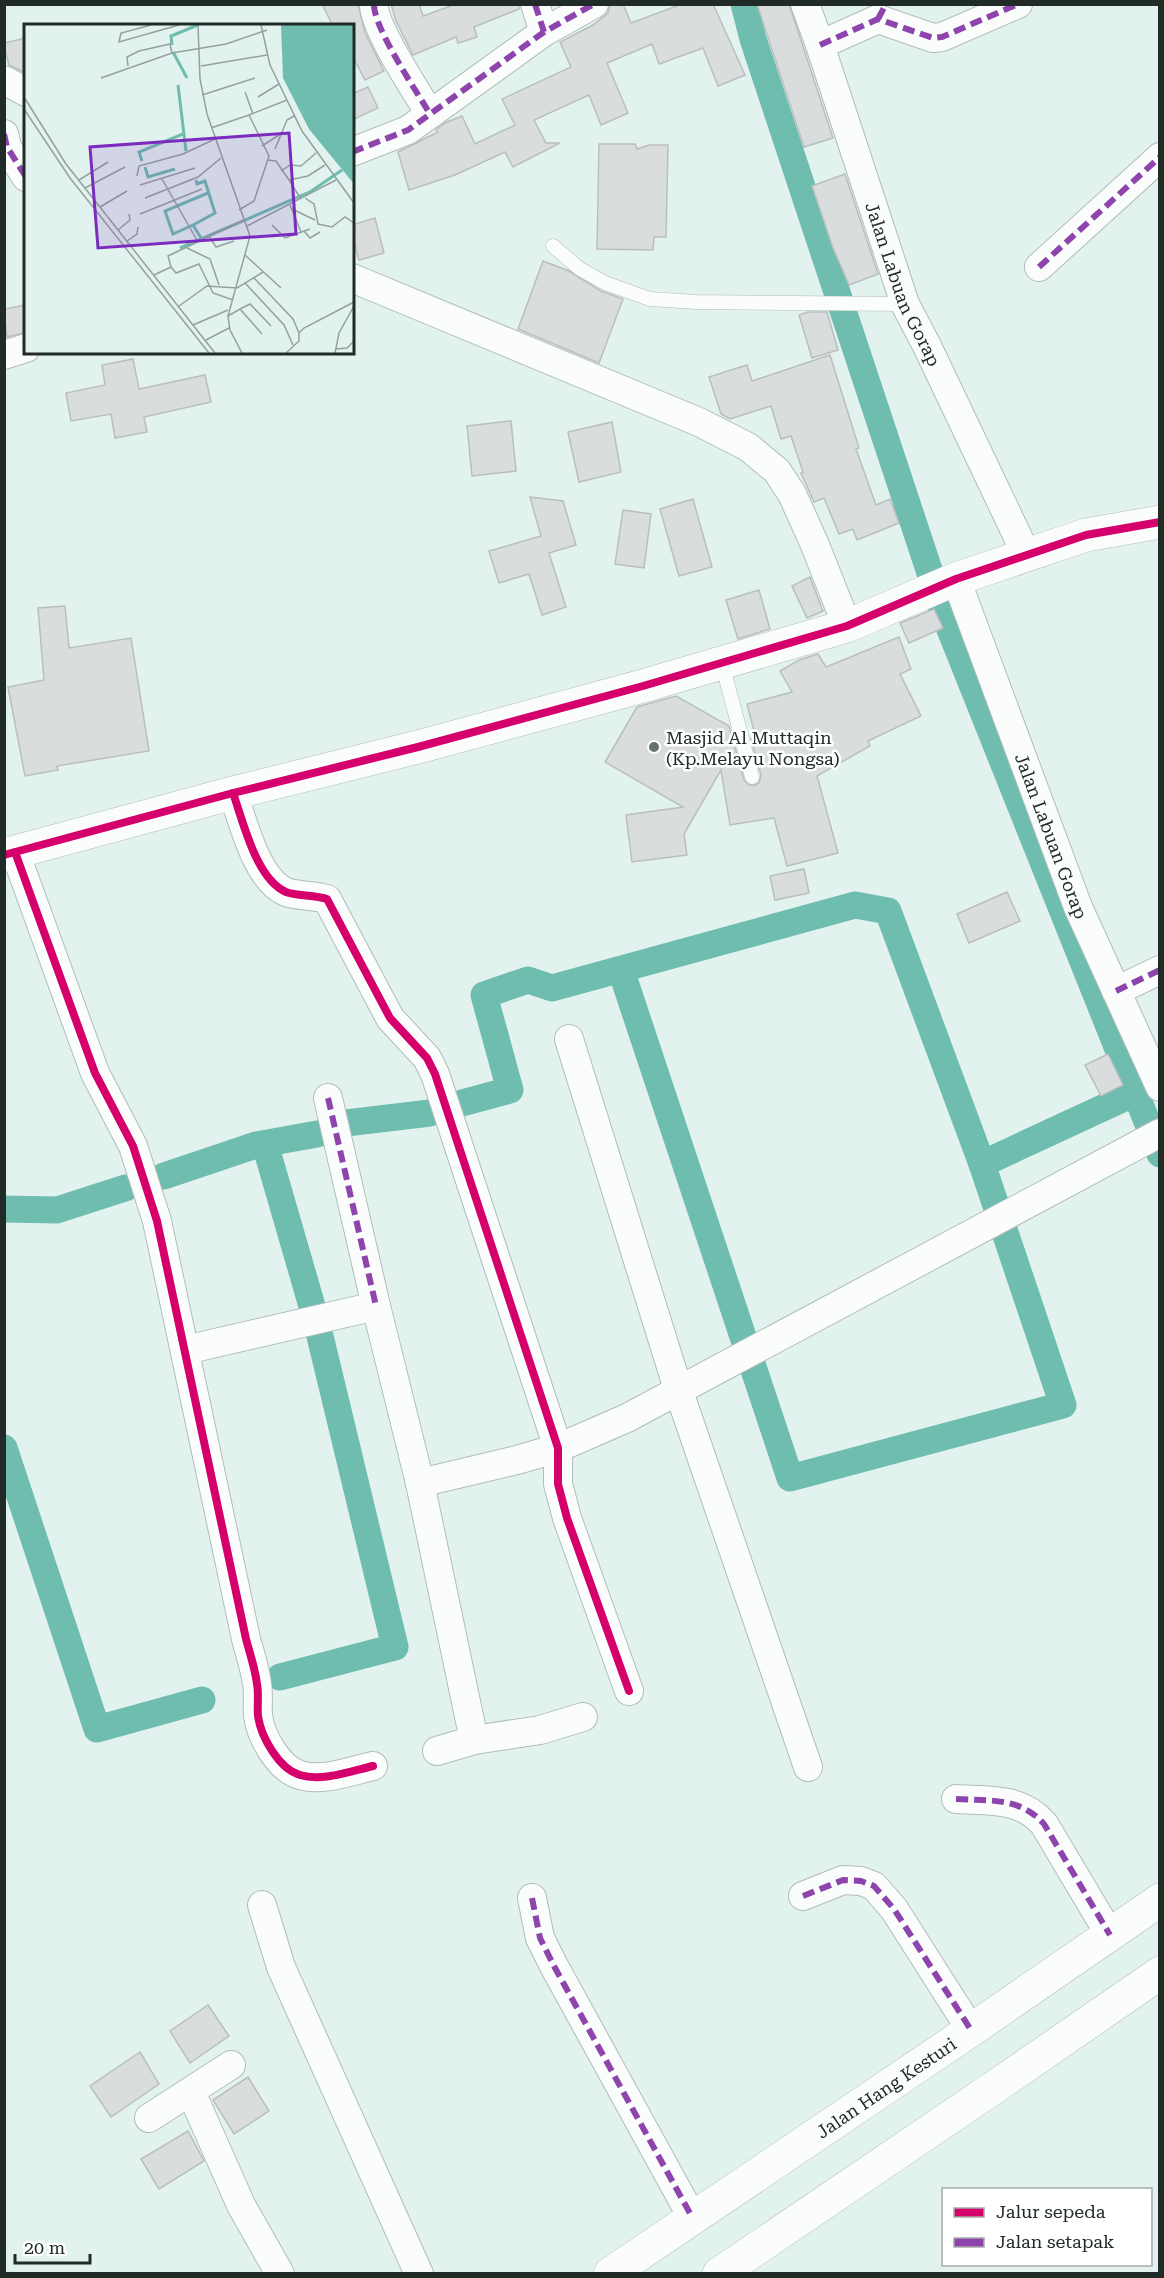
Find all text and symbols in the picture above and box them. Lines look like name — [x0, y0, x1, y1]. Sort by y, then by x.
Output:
inset map — [24, 24, 354, 354]
street label: Jalan Labuan Gorap — [862, 199, 945, 369]
place label: Masjid Al Muttaqin (Kp.Melayu Nongsa) — [666, 727, 840, 769]
marker: Masjid Al Muttaqin (Kp.Melayu Nongsa) — [647, 740, 661, 754]
street label: Jalan Labuan Gorap — [1011, 750, 1092, 922]
street label: Jalan Hang Kesturi — [812, 2033, 960, 2142]
legend — [942, 2188, 1152, 2266]
text: Jalur sepeda — [996, 2201, 1106, 2222]
scale bar — [15, 2227, 90, 2265]
text: Jalan setapak — [996, 2231, 1114, 2252]
text: 20 m — [24, 2237, 65, 2258]

